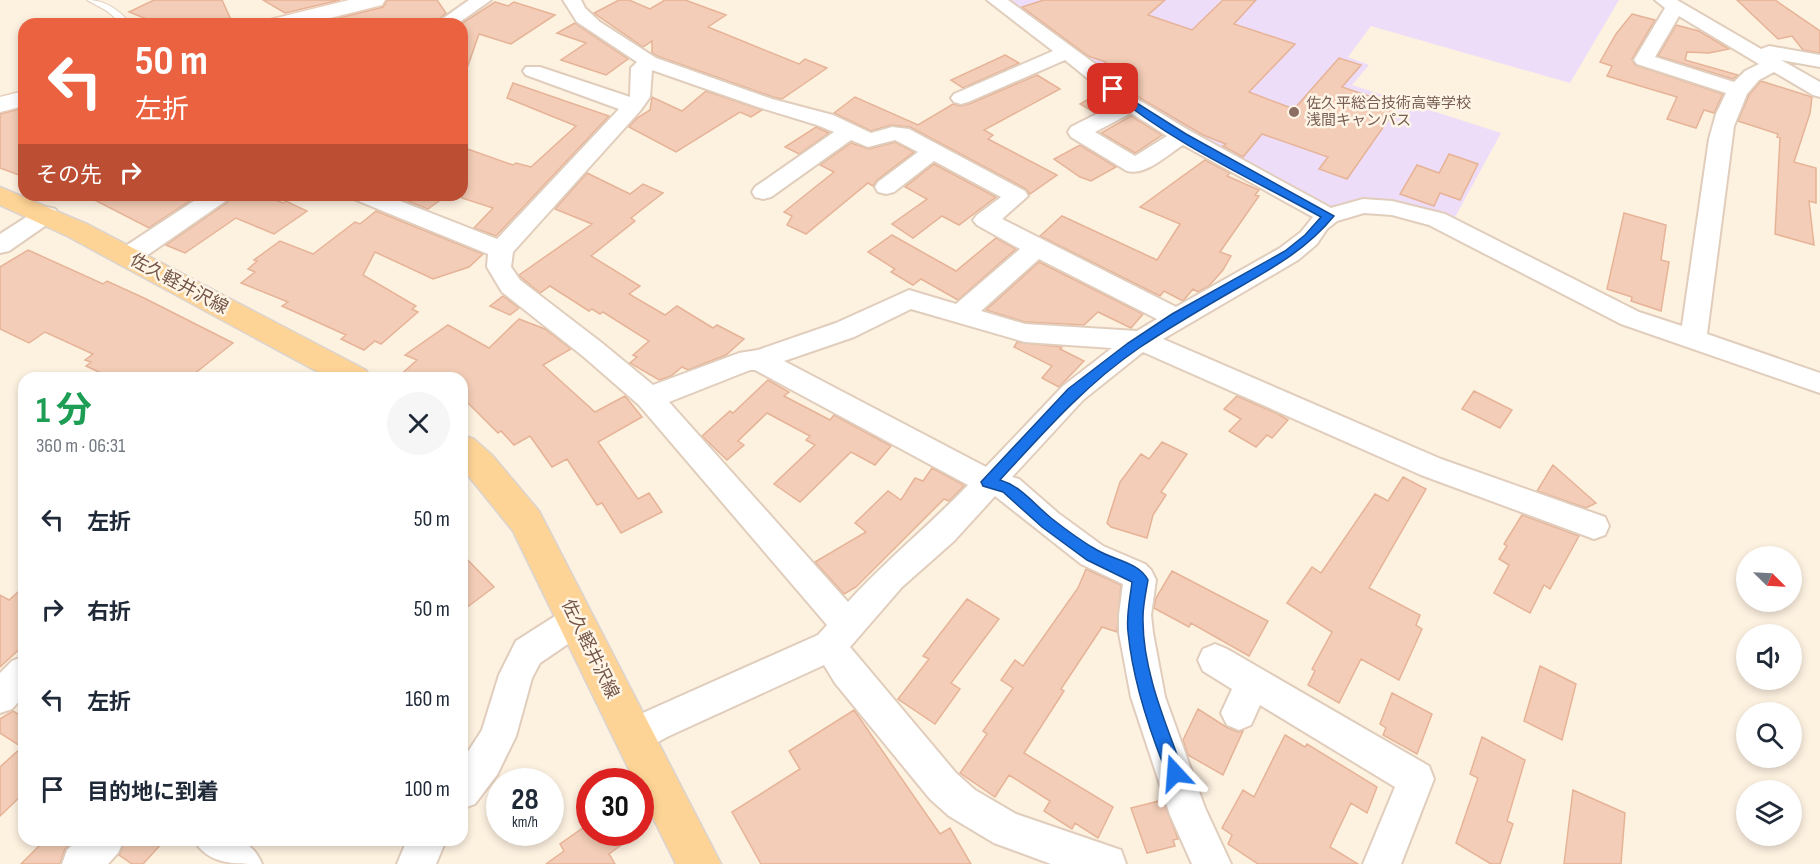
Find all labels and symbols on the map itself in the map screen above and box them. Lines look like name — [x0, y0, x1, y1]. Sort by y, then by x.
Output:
pin — [1087, 63, 1138, 114]
place label: 佐久平総合技術高等学校 浅間キャンパス — [1306, 94, 1471, 130]
marker: 佐久平総合技術高等学校 浅間キャンパス — [1287, 105, 1301, 119]
street label: 佐久軽井沢線 — [126, 249, 232, 319]
north arrow — [1736, 546, 1802, 612]
street label: 佐久軽井沢線 — [557, 596, 623, 702]
position arrow — [1143, 741, 1207, 805]
speed limit sign: 30 — [576, 768, 654, 846]

